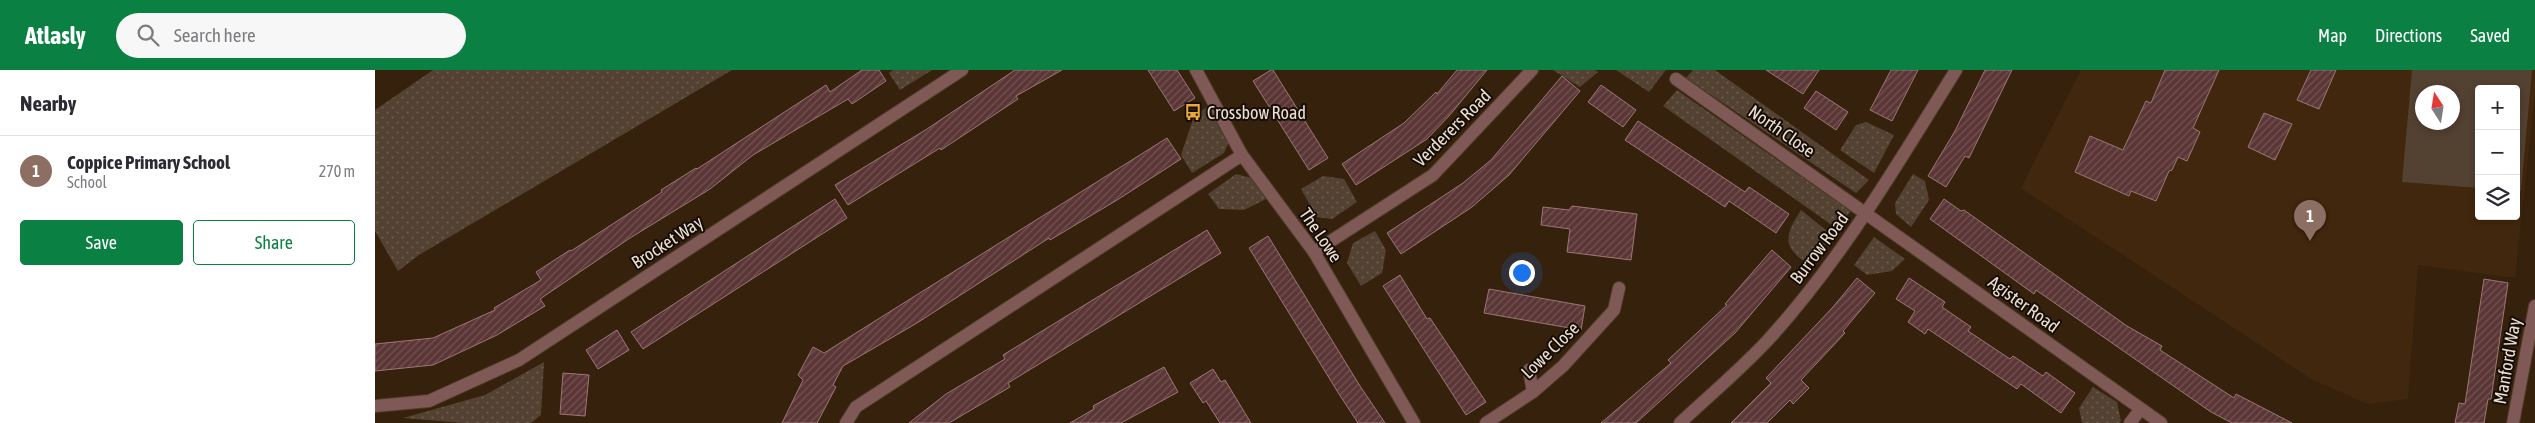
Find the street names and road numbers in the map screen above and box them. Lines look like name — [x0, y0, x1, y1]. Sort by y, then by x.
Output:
street label: Verderers Road — [1409, 85, 1495, 171]
street label: North Close — [1745, 101, 1819, 161]
street label: The Lowe — [1295, 204, 1347, 266]
street label: Burrow Road — [1785, 208, 1853, 288]
street label: Brocket Way — [627, 211, 707, 273]
street label: Agister Road — [1985, 271, 2063, 337]
street label: Manford Way — [2489, 316, 2525, 406]
street label: Lowe Close — [1517, 317, 1583, 383]

